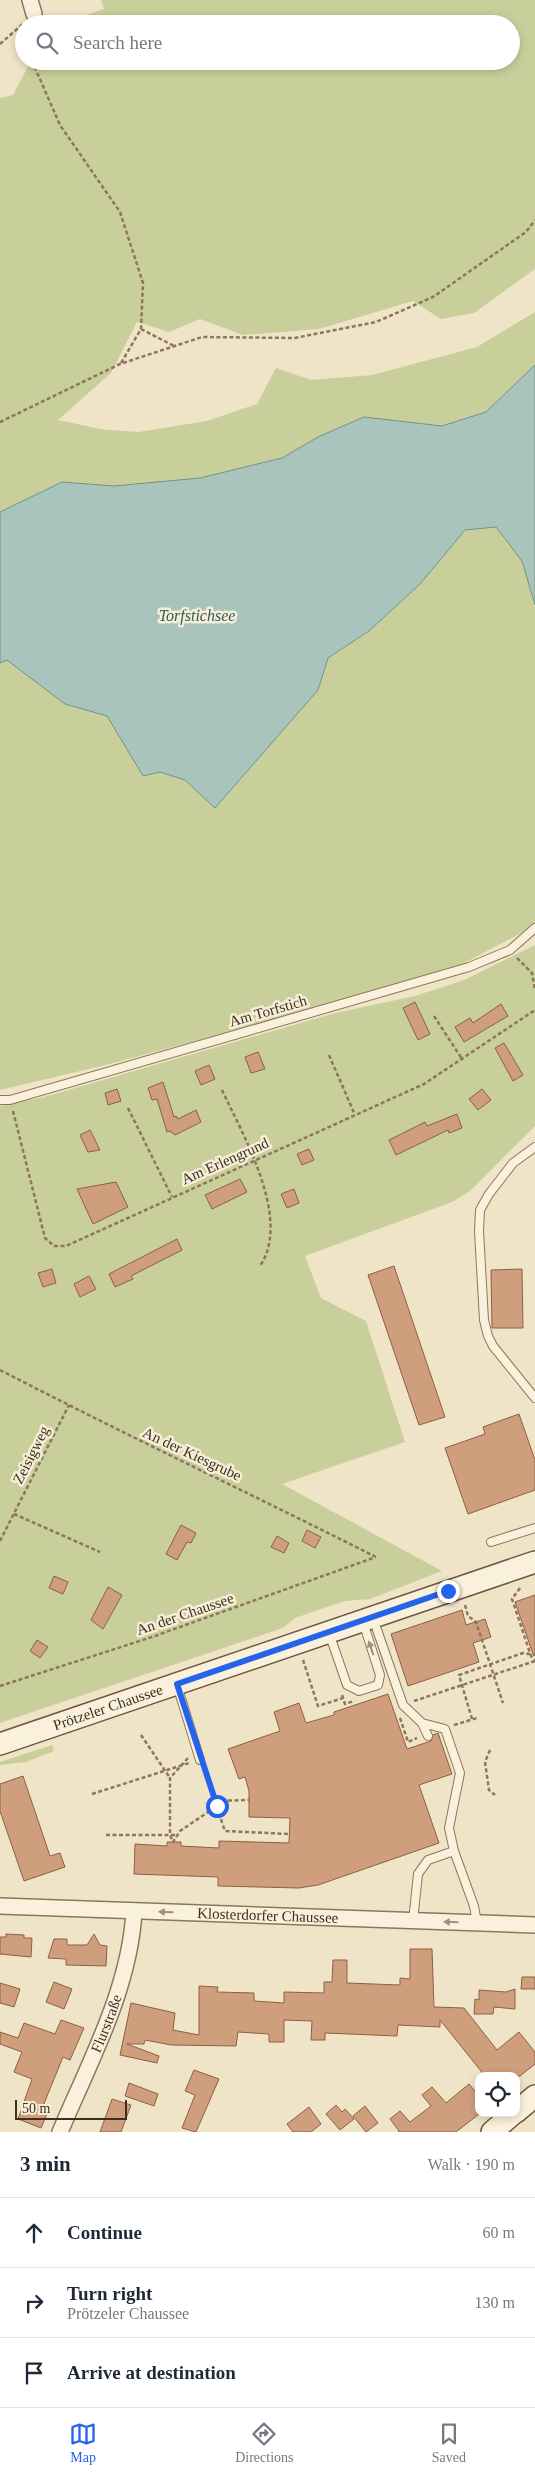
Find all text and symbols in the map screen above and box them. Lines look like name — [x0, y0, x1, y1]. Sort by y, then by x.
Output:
search box — [15, 15, 520, 70]
icon: search — [33, 29, 61, 57]
text: Search here — [73, 32, 162, 53]
water label: Torfstichsee — [159, 607, 235, 625]
street label: Am Torfstich — [227, 992, 309, 1030]
street label: Am Erlengrund — [179, 1134, 272, 1187]
street label: Zeisigweg — [10, 1423, 53, 1486]
street label: An der Kiesgrube — [140, 1424, 244, 1484]
route end — [437, 1580, 460, 1603]
street label: An der Chaussee — [134, 1590, 236, 1638]
one-way arrow — [367, 1640, 374, 1655]
street label: Prötzeler Chaussee — [51, 1681, 165, 1733]
route start — [206, 1795, 229, 1818]
street label: Klosterdorfer Chaussee — [197, 1905, 339, 1926]
one-way arrow — [158, 1907, 174, 1915]
one-way arrow — [443, 1918, 459, 1926]
street label: Flurstraße — [88, 1992, 125, 2055]
map controls — [475, 2072, 520, 2117]
button: locate — [475, 2072, 520, 2117]
scale bar — [15, 2097, 128, 2120]
text: 50 m — [22, 2101, 50, 2116]
text: 3 min — [20, 2152, 71, 2176]
text: Walk · 190 m — [428, 2156, 515, 2173]
icon: ahead — [20, 2219, 48, 2247]
text: Continue — [67, 2222, 142, 2243]
text: 60 m — [483, 2224, 515, 2241]
text: Turn right — [67, 2283, 152, 2304]
icon: right — [20, 2289, 48, 2317]
text: 130 m — [475, 2294, 515, 2311]
text: Prötzeler Chaussee — [67, 2305, 189, 2322]
icon: arrive — [20, 2359, 48, 2387]
text: Arrive at destination — [67, 2362, 236, 2383]
tab: Map — [69, 2420, 97, 2466]
tab: Directions — [235, 2420, 294, 2466]
tab: Saved — [432, 2420, 466, 2466]

